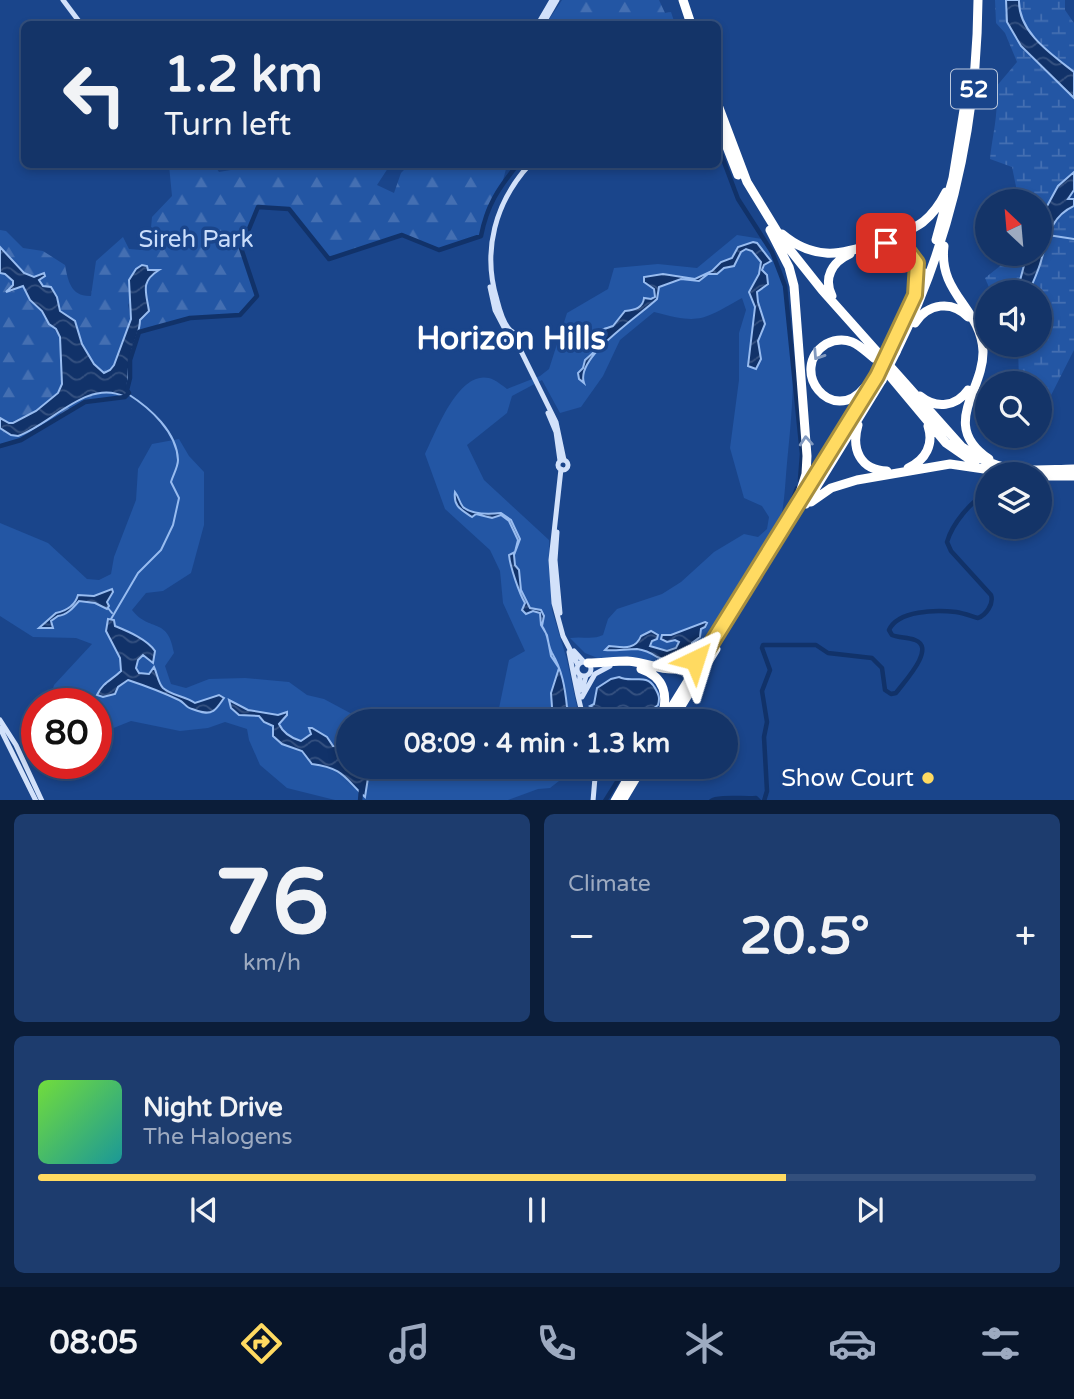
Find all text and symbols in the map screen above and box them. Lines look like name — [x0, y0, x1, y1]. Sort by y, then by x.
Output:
text: 1.2 km — [164, 46, 323, 105]
icon: left — [49, 49, 140, 140]
road number: 52 — [951, 69, 997, 108]
text: Turn left — [164, 106, 291, 144]
north arrow — [975, 189, 1052, 266]
map controls — [975, 189, 1052, 539]
pin — [856, 213, 916, 273]
icon: arrive — [867, 224, 905, 262]
park label: Sireh Park — [138, 225, 254, 254]
button: sound — [975, 280, 1052, 357]
district label: Horizon Hills — [416, 320, 606, 358]
one-way arrow — [814, 347, 827, 360]
button: search — [975, 371, 1052, 448]
one-way arrow — [799, 435, 814, 446]
button: layers — [975, 462, 1052, 539]
position arrow — [658, 623, 732, 697]
speed limit sign: 80 — [21, 688, 112, 779]
text: 08:09 · 4 min · 1.3 km — [404, 728, 670, 759]
place label: Show Court — [781, 764, 914, 793]
marker: Show Court — [920, 770, 936, 786]
text: 76 — [215, 848, 329, 958]
text: Climate — [568, 870, 651, 898]
text: 20.5° — [740, 905, 870, 968]
text: − — [568, 914, 595, 960]
text: + — [1015, 914, 1036, 960]
text: km/h — [243, 949, 301, 977]
text: Night Drive — [143, 1092, 283, 1123]
text: The Halogens — [143, 1123, 292, 1151]
icon: previous — [185, 1191, 223, 1229]
icon: pause — [518, 1191, 556, 1229]
icon: next — [851, 1191, 889, 1229]
icon: directions — [237, 1319, 286, 1368]
icon: music — [385, 1319, 434, 1368]
icon: phone — [532, 1319, 581, 1368]
icon: climate — [680, 1319, 729, 1368]
icon: car — [828, 1319, 877, 1368]
icon: filters — [976, 1319, 1025, 1368]
text: 08:05 — [49, 1324, 138, 1362]

